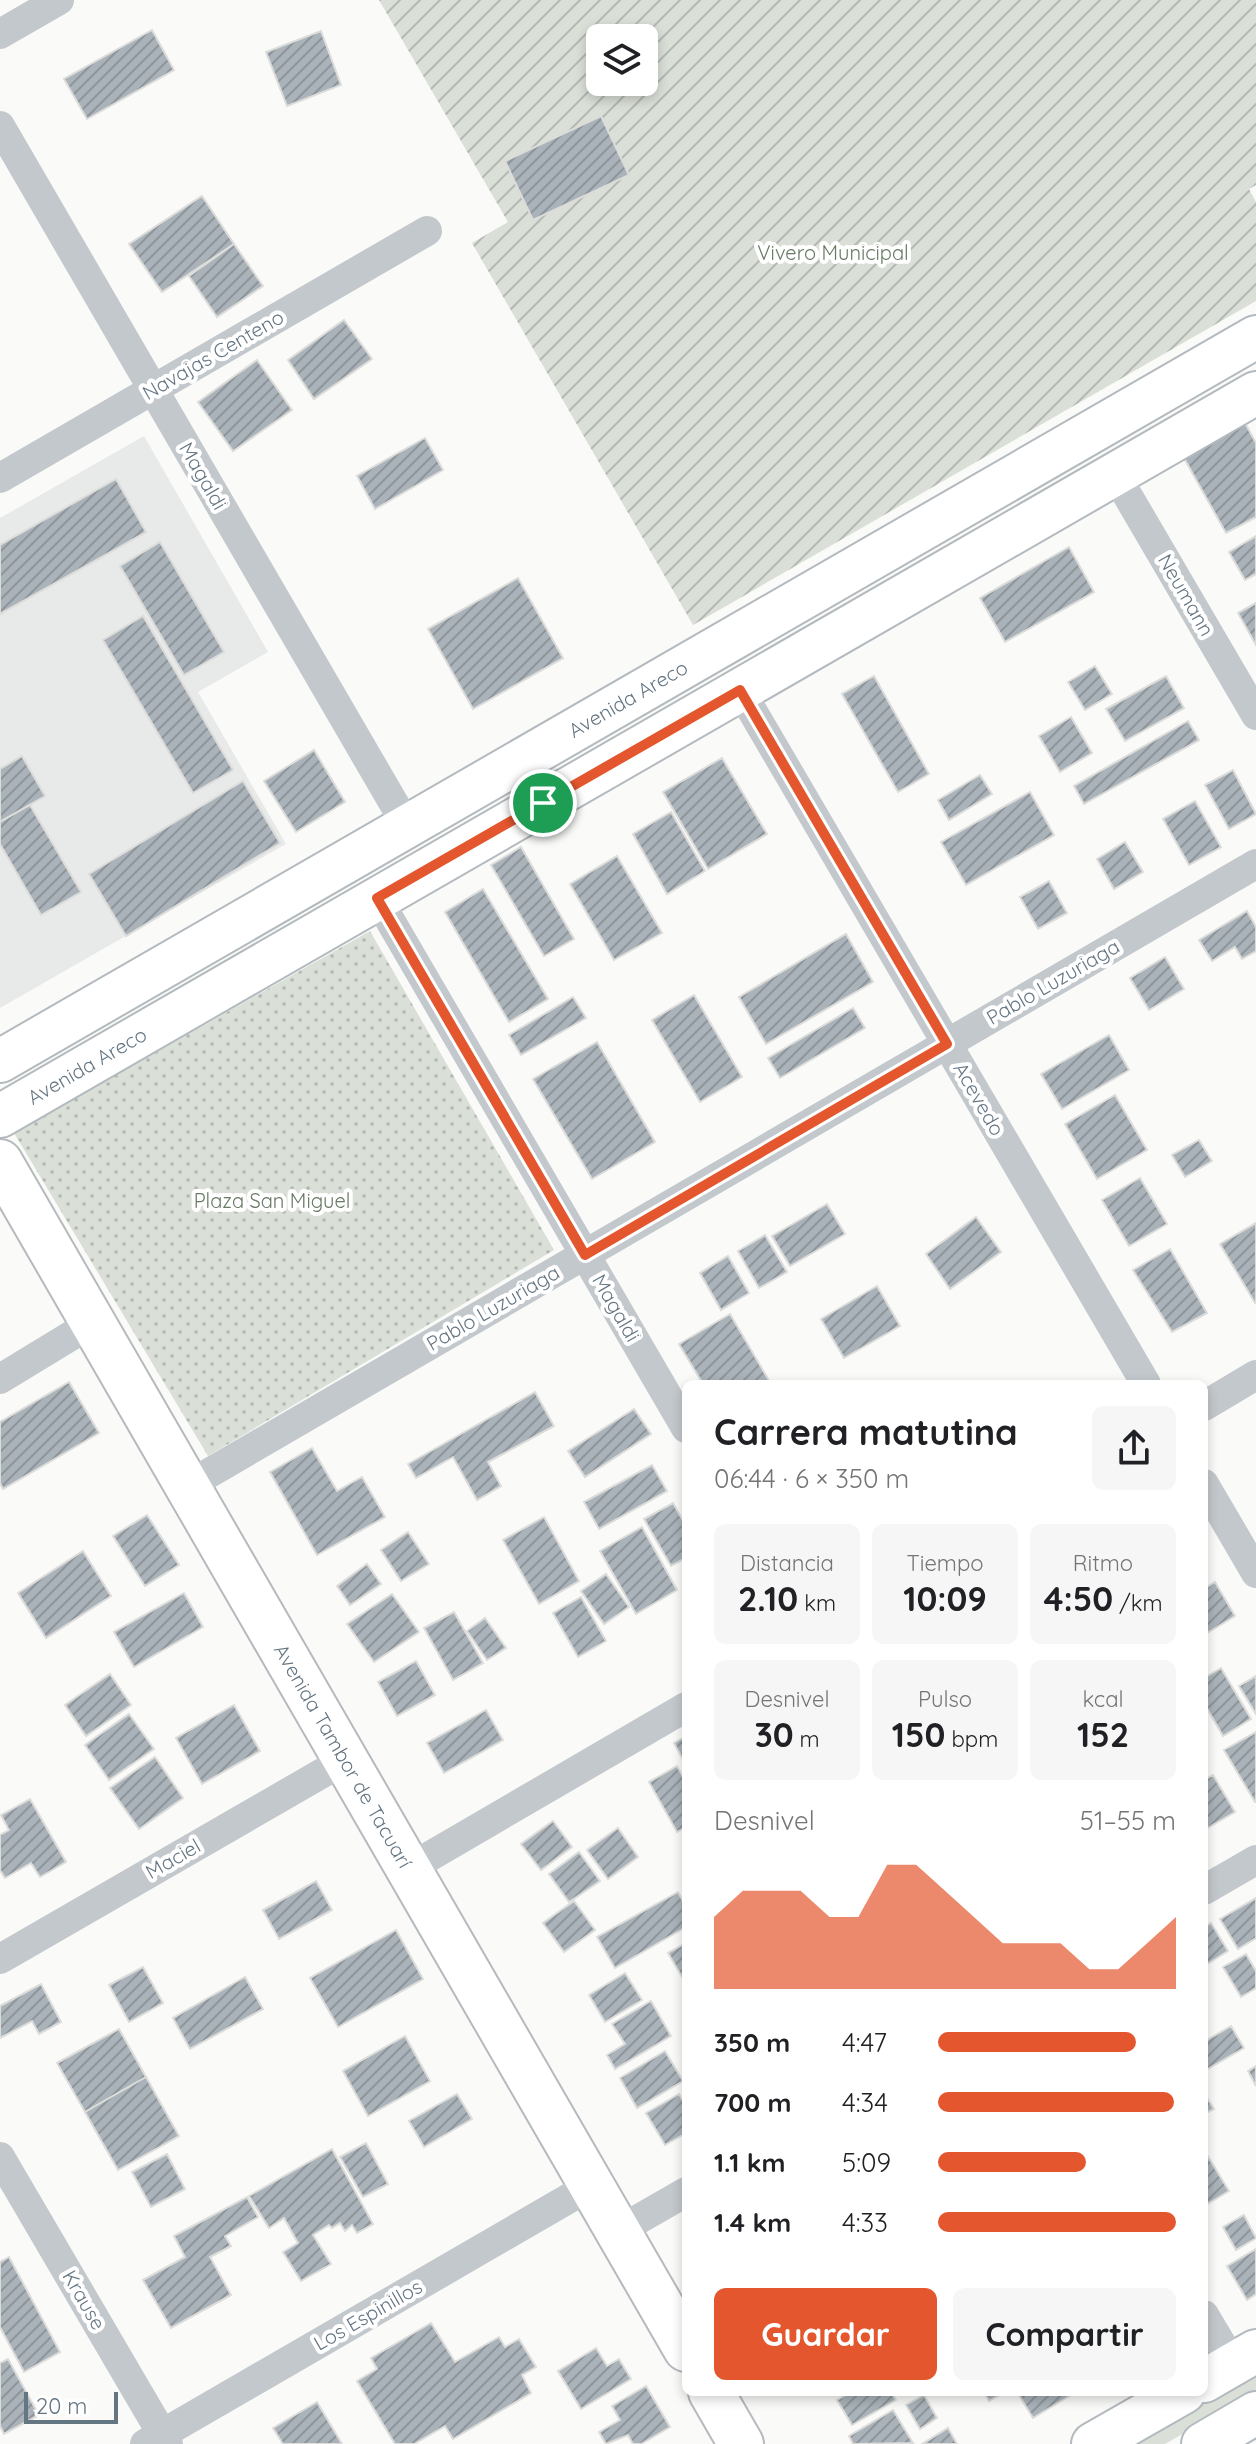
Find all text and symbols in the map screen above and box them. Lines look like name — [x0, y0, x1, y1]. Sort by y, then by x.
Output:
map controls — [586, 24, 658, 96]
button: layers — [586, 24, 658, 96]
park label: Vivero Municipal — [757, 240, 909, 265]
street label: Navajas Centeno — [138, 304, 288, 405]
street label: Magaldi — [174, 437, 233, 514]
street label: Neumann — [1153, 549, 1220, 640]
street label: Avenida Areco — [564, 654, 692, 743]
pin — [509, 769, 577, 837]
icon: arrive — [521, 781, 565, 825]
street label: Pablo Luzuriaga — [982, 933, 1124, 1030]
street label: Avenida Areco — [23, 1021, 151, 1110]
street label: Acevedo — [948, 1058, 1010, 1140]
park label: Plaza San Miguel — [194, 1188, 350, 1213]
street label: Pablo Luzuriaga — [422, 1259, 564, 1356]
street label: Magaldi — [587, 1269, 646, 1346]
button: share — [1092, 1406, 1176, 1490]
text: Carrera matutina — [714, 1409, 1018, 1454]
text: 06:44 · 6 × 350 m — [714, 1462, 909, 1495]
text: Distancia — [740, 1549, 834, 1577]
text: Tiempo — [906, 1549, 984, 1577]
text: Ritmo — [1073, 1549, 1133, 1577]
text: 2.10 — [738, 1577, 798, 1620]
text: 10:09 — [903, 1577, 987, 1620]
text: 4:50 — [1043, 1577, 1113, 1620]
text: km — [798, 1589, 836, 1617]
text: /km — [1113, 1589, 1163, 1617]
street label: Avenida Tambor de Tacuarí — [269, 1639, 418, 1873]
text: Desnivel — [744, 1685, 830, 1713]
text: Pulso — [918, 1685, 972, 1713]
text: kcal — [1082, 1685, 1124, 1713]
text: 30 — [754, 1713, 794, 1756]
text: 150 — [892, 1713, 945, 1756]
text: 152 — [1077, 1713, 1129, 1756]
text: m — [794, 1725, 820, 1753]
text: bpm — [945, 1725, 998, 1753]
text: Desnivel — [714, 1804, 815, 1837]
text: 51–55 m — [1080, 1804, 1176, 1837]
street label: Maciel — [141, 1833, 205, 1884]
text: 350 m — [714, 2026, 790, 2059]
text: 4:47 — [842, 2026, 887, 2059]
text: 700 m — [714, 2086, 791, 2119]
text: 4:34 — [842, 2086, 888, 2119]
text: 1.1 km — [714, 2146, 785, 2179]
text: 5:09 — [842, 2146, 891, 2179]
text: 1.4 km — [714, 2206, 791, 2239]
text: 4:33 — [842, 2206, 888, 2239]
street label: Krause — [57, 2265, 111, 2334]
street label: Los Espinillos — [309, 2273, 426, 2356]
button: Guardar — [714, 2288, 937, 2380]
button: Compartir — [953, 2288, 1176, 2380]
scale bar — [24, 2388, 118, 2424]
text: 20 m — [36, 2392, 87, 2420]

